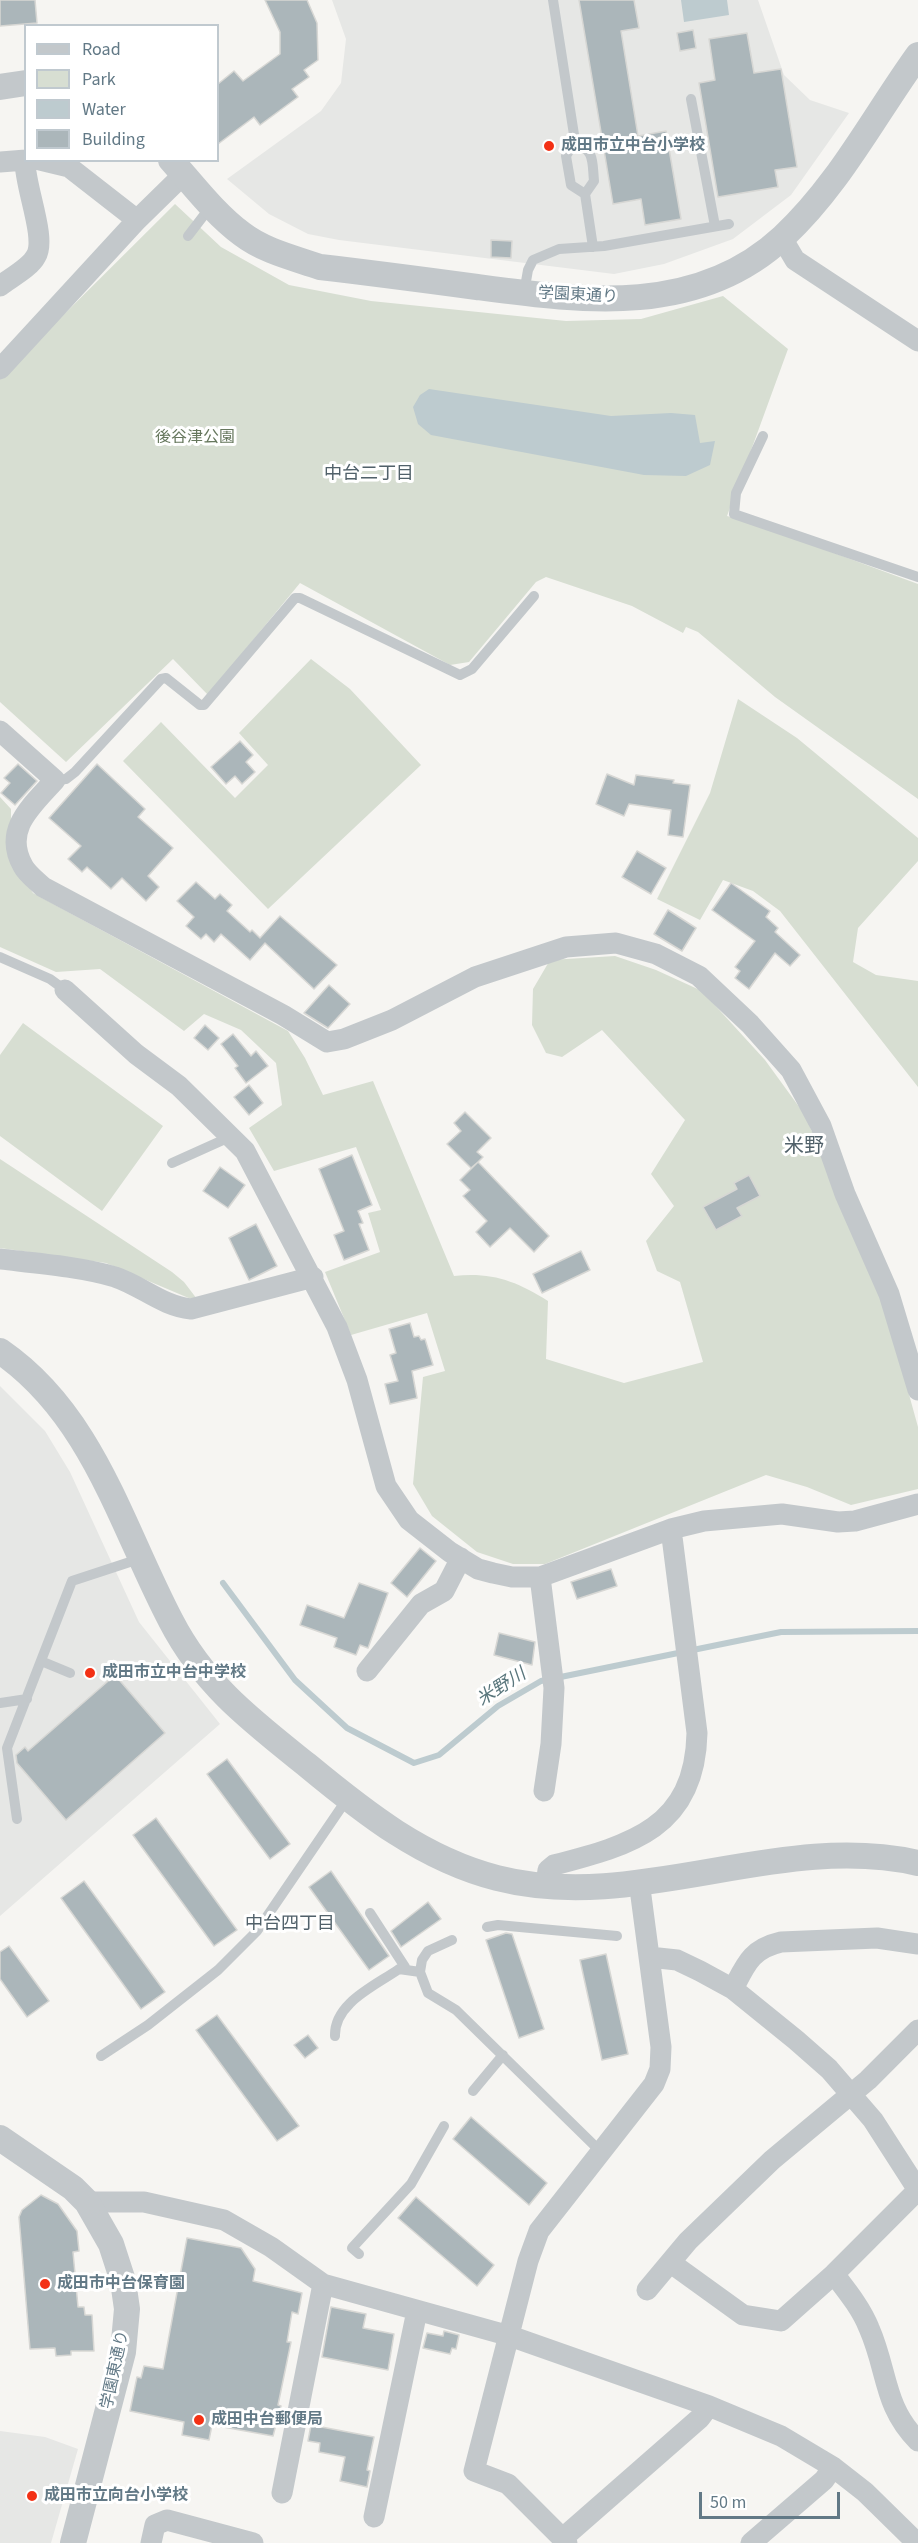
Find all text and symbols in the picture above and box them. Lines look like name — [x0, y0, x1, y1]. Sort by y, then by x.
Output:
legend — [24, 24, 219, 162]
text: Road — [82, 37, 121, 62]
text: Park — [82, 67, 116, 92]
text: Water — [82, 97, 126, 122]
text: Building — [82, 127, 145, 152]
place label: 成田市立中台小学校 — [561, 136, 705, 156]
marker: 成田市立中台小学校 — [542, 139, 556, 153]
street label: 学園東通り — [538, 284, 618, 308]
park label: 後谷津公園 — [155, 428, 235, 448]
district label: 中台二丁目 — [324, 464, 414, 486]
district label: 米野 — [784, 1136, 824, 1160]
place label: 成田市立中台中学校 — [102, 1663, 246, 1683]
water label: 米野川 — [473, 1664, 531, 1712]
marker: 成田市立中台中学校 — [83, 1666, 97, 1680]
district label: 中台四丁目 — [245, 1914, 335, 1936]
place label: 成田市中台保育園 — [57, 2274, 185, 2294]
marker: 成田市中台保育園 — [38, 2277, 52, 2291]
street label: 学園東通り — [98, 2329, 134, 2411]
place label: 成田中台郵便局 — [211, 2410, 323, 2430]
marker: 成田中台郵便局 — [192, 2413, 206, 2427]
scale bar — [702, 2480, 843, 2518]
place label: 成田市立向台小学校 — [44, 2486, 188, 2506]
marker: 成田市立向台小学校 — [25, 2489, 39, 2503]
text: 50 m — [710, 2490, 746, 2515]

